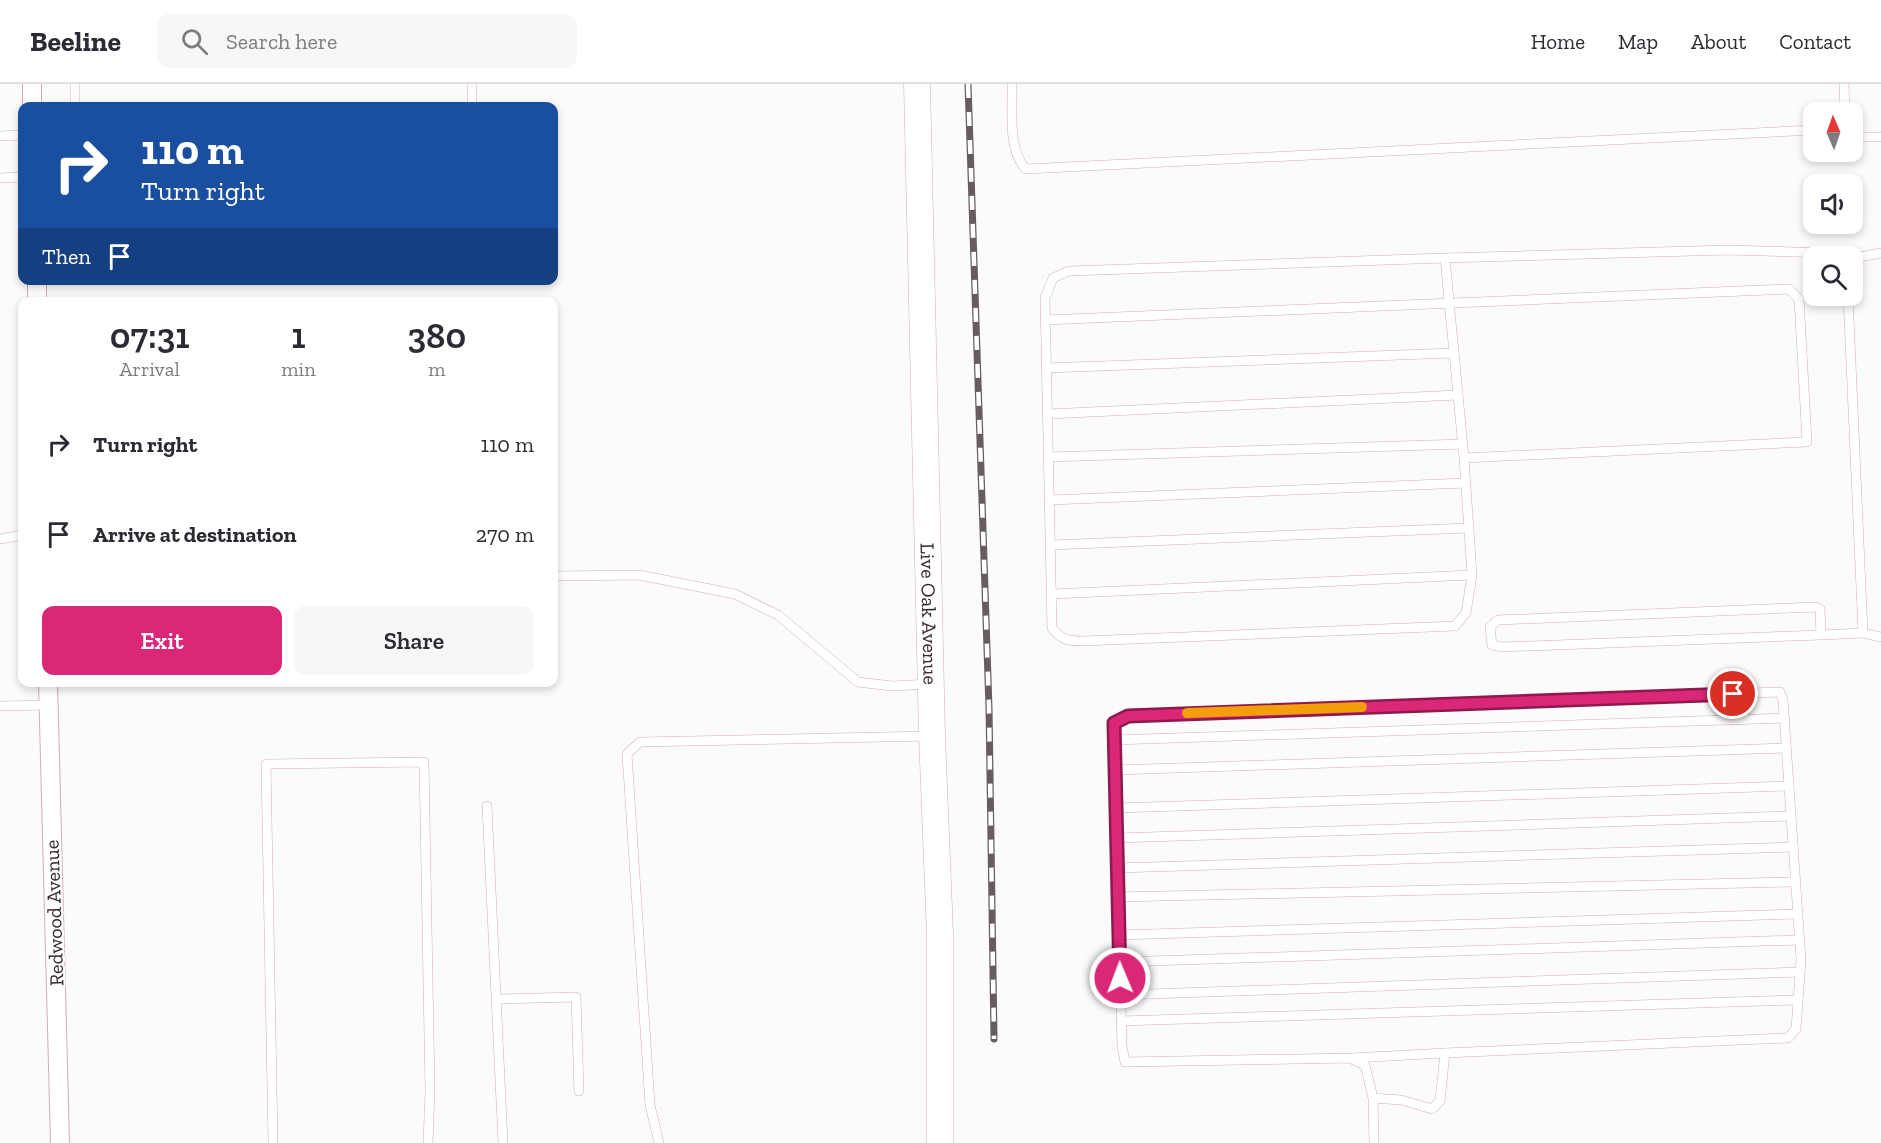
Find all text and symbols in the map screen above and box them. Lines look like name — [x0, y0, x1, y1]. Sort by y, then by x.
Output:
search box — [157, 14, 577, 68]
text: Beeline — [30, 25, 121, 58]
icon: search — [178, 25, 211, 58]
text: Search here — [226, 28, 337, 55]
text: Home — [1531, 29, 1585, 54]
text: Map — [1618, 29, 1658, 54]
text: About — [1691, 29, 1746, 54]
text: Contact — [1779, 29, 1851, 54]
north arrow — [1803, 102, 1863, 162]
map controls — [1803, 102, 1863, 306]
text: 110 m — [141, 124, 244, 175]
icon: right — [42, 126, 120, 204]
button: sound — [1803, 174, 1863, 234]
text: Turn right — [141, 175, 265, 207]
icon: arrive — [103, 240, 136, 273]
text: Then — [42, 243, 91, 270]
button: search — [1803, 246, 1863, 306]
text: 07:31 — [110, 314, 190, 357]
text: 1 — [291, 314, 306, 357]
text: 380 — [407, 314, 466, 357]
text: Arrival — [120, 357, 180, 381]
text: min — [281, 357, 316, 381]
text: m — [428, 357, 445, 381]
icon: right — [42, 428, 75, 461]
text: Turn right — [93, 431, 197, 458]
text: 110 m — [480, 431, 534, 458]
icon: arrive — [42, 518, 75, 551]
text: Arrive at destination — [93, 521, 296, 548]
text: 270 m — [476, 521, 534, 548]
street label: Live Oak Avenue — [916, 543, 943, 685]
button: Exit — [42, 606, 282, 675]
button: Share — [294, 606, 534, 675]
pin — [1707, 668, 1758, 719]
icon: arrive — [1716, 677, 1749, 710]
street label: Redwood Avenue — [39, 840, 69, 986]
position arrow — [1088, 946, 1152, 1010]

